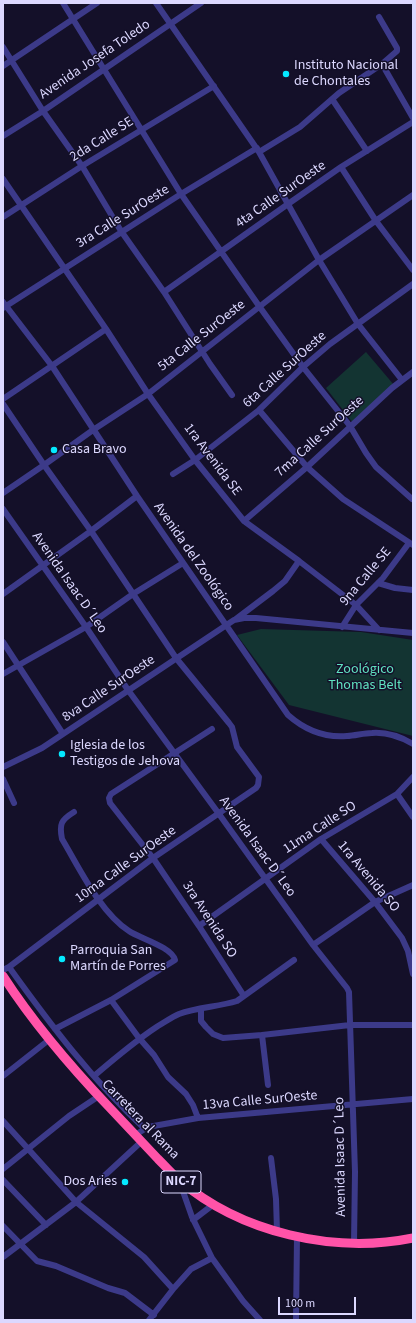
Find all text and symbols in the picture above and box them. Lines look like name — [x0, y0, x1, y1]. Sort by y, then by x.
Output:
street label: Avenida Josefa Toledo — [36, 17, 154, 103]
place label: Instituto Nacional de Chontales — [294, 58, 398, 90]
marker: Instituto Nacional de Chontales — [281, 69, 291, 79]
street label: 2da Calle SE — [67, 114, 137, 166]
street label: 4ta Calle SurOeste — [233, 158, 329, 232]
street label: 3ra Calle SurOeste — [73, 182, 173, 252]
street label: 5ta Calle SurOeste — [155, 297, 249, 375]
street label: 6ta Calle SurOeste — [240, 328, 330, 412]
street label: 7ma Calle SurOeste — [272, 393, 368, 481]
street label: 1ra Avenida SE — [179, 421, 245, 499]
place label: Casa Bravo — [62, 442, 127, 458]
marker: Casa Bravo — [49, 445, 59, 455]
street label: Avenida del Zoológico — [149, 500, 237, 614]
street label: Avenida Isaac D´Leo — [28, 529, 110, 637]
street label: 9na Calle SE — [337, 544, 395, 610]
street label: 8va Calle SurOeste — [59, 652, 159, 726]
park label: Zoológico Thomas Belt — [328, 662, 402, 694]
place label: Iglesia de los Testigos de Jehova — [70, 738, 180, 770]
marker: Iglesia de los Testigos de Jehova — [57, 749, 67, 759]
street label: Avenida Isaac D´Leo — [215, 794, 299, 900]
street label: 11ma Calle SO — [280, 798, 360, 858]
street label: 10ma Calle SurOeste — [72, 823, 180, 907]
street label: 1ra Avenida SO — [333, 838, 403, 916]
street label: 3ra Avenida SO — [178, 879, 240, 961]
place label: Parroquia San Martín de Porres — [70, 943, 166, 976]
marker: Parroquia San Martín de Porres — [57, 954, 67, 964]
street label: Carretera al Rama — [98, 1077, 182, 1163]
street label: 13va Calle SurOeste — [202, 1088, 318, 1114]
street label: Avenida Isaac D´Leo — [332, 1097, 350, 1217]
road number: NIC-7 — [161, 1171, 201, 1193]
place label: Dos Aries — [63, 1174, 117, 1190]
marker: Dos Aries — [120, 1177, 130, 1187]
scale bar — [280, 1289, 358, 1315]
text: 100 m — [285, 1295, 315, 1312]

